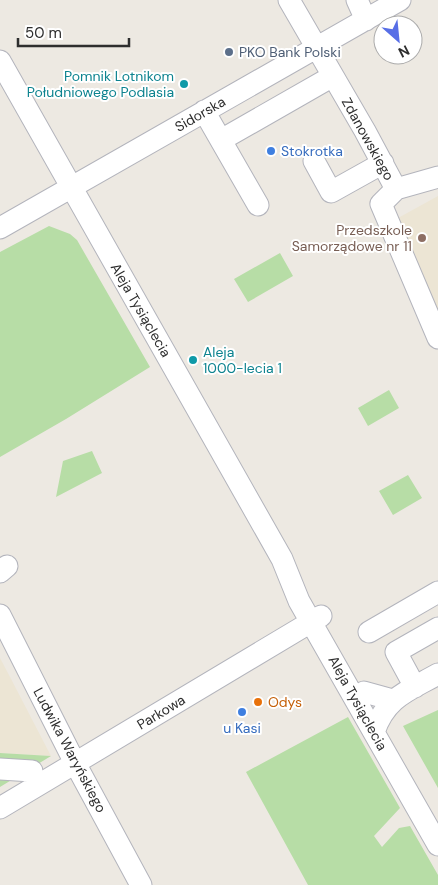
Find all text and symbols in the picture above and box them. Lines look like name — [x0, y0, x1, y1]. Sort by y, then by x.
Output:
scale bar — [18, 15, 129, 47]
north arrow — [373, 15, 423, 65]
text: 50 m — [25, 23, 62, 43]
text: N — [395, 41, 413, 62]
place label: PKO Bank Polski — [239, 43, 341, 61]
marker: PKO Bank Polski — [223, 46, 235, 58]
place label: Pomnik Lotnikom Południowego Podlasia — [27, 67, 174, 101]
marker: Pomnik Lotnikom Południowego Podlasia — [178, 78, 190, 90]
street label: Sidorska — [172, 92, 228, 136]
street label: Zdanowskiego — [338, 94, 398, 184]
place label: Stokrotka — [281, 142, 343, 160]
marker: Stokrotka — [265, 145, 277, 157]
place label: Przedszkole Samorządowe nr 11 — [292, 221, 412, 255]
marker: Przedszkole Samorządowe nr 11 — [416, 232, 428, 244]
street label: Aleja Tysiąclecia — [107, 260, 175, 360]
place label: Aleja 1000-lecia 1 — [203, 343, 282, 377]
marker: Aleja 1000-lecia 1 — [187, 354, 199, 366]
street label: Aleja Tysiąclecia — [325, 652, 391, 754]
street label: Ludwika Waryńskiego — [29, 684, 111, 816]
street label: Parkowa — [134, 691, 188, 733]
place label: Odys — [268, 693, 302, 711]
marker: Odys — [252, 696, 264, 708]
marker: u Kasi — [236, 706, 248, 718]
place label: u Kasi — [223, 719, 261, 737]

